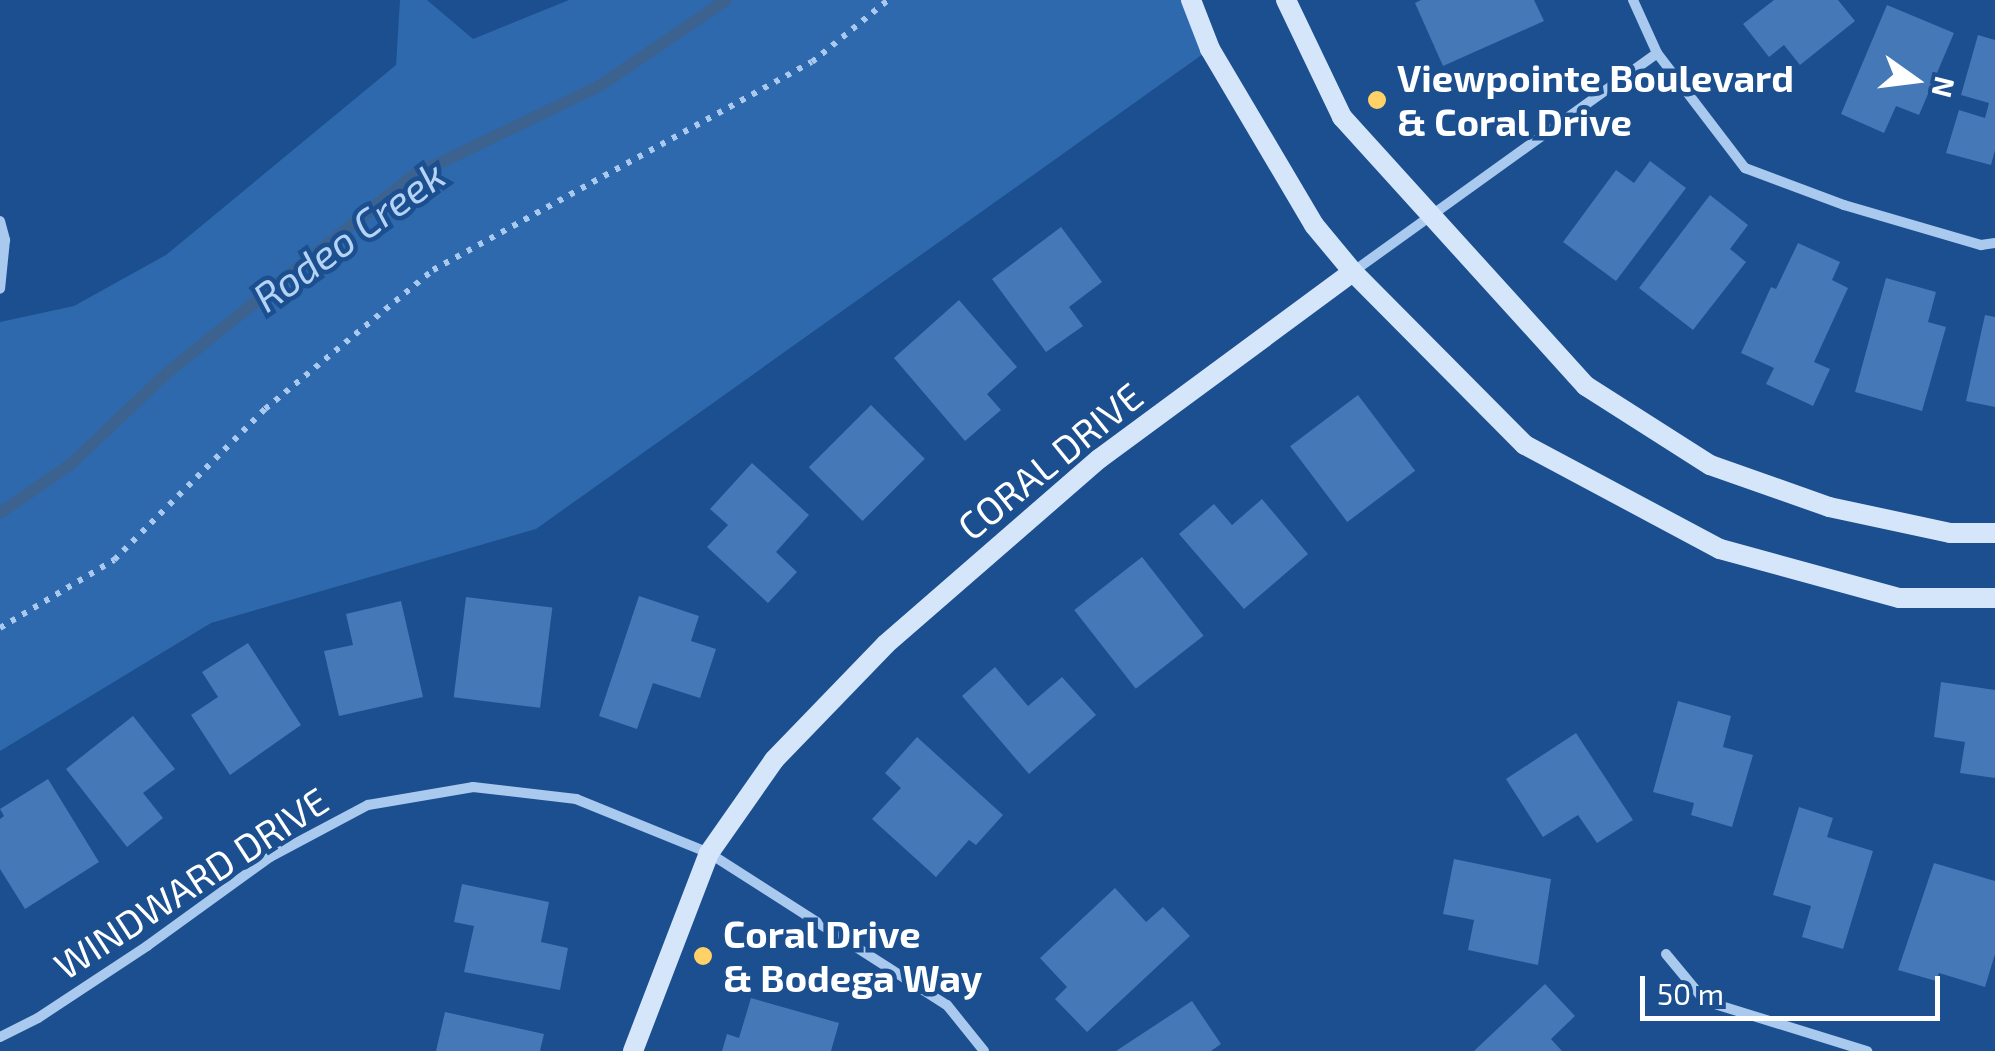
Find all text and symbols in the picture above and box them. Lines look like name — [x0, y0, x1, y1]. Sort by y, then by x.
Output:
north arrow — [1865, 30, 1965, 130]
place label: Viewpointe Boulevard & Coral Drive — [1397, 55, 1794, 144]
text: N — [1925, 73, 1963, 101]
marker: Viewpointe Boulevard & Coral Drive — [1366, 89, 1388, 111]
water label: Rodeo Creek — [243, 149, 453, 321]
street label: CORAL DRIVE — [948, 373, 1152, 549]
street label: WINDWARD DRIVE — [46, 778, 336, 988]
place label: Coral Drive & Bodega Way — [723, 911, 983, 1001]
marker: Coral Drive & Bodega Way — [692, 945, 714, 967]
scale bar — [1645, 956, 1945, 1018]
text: 50 m — [1657, 975, 1724, 1011]

